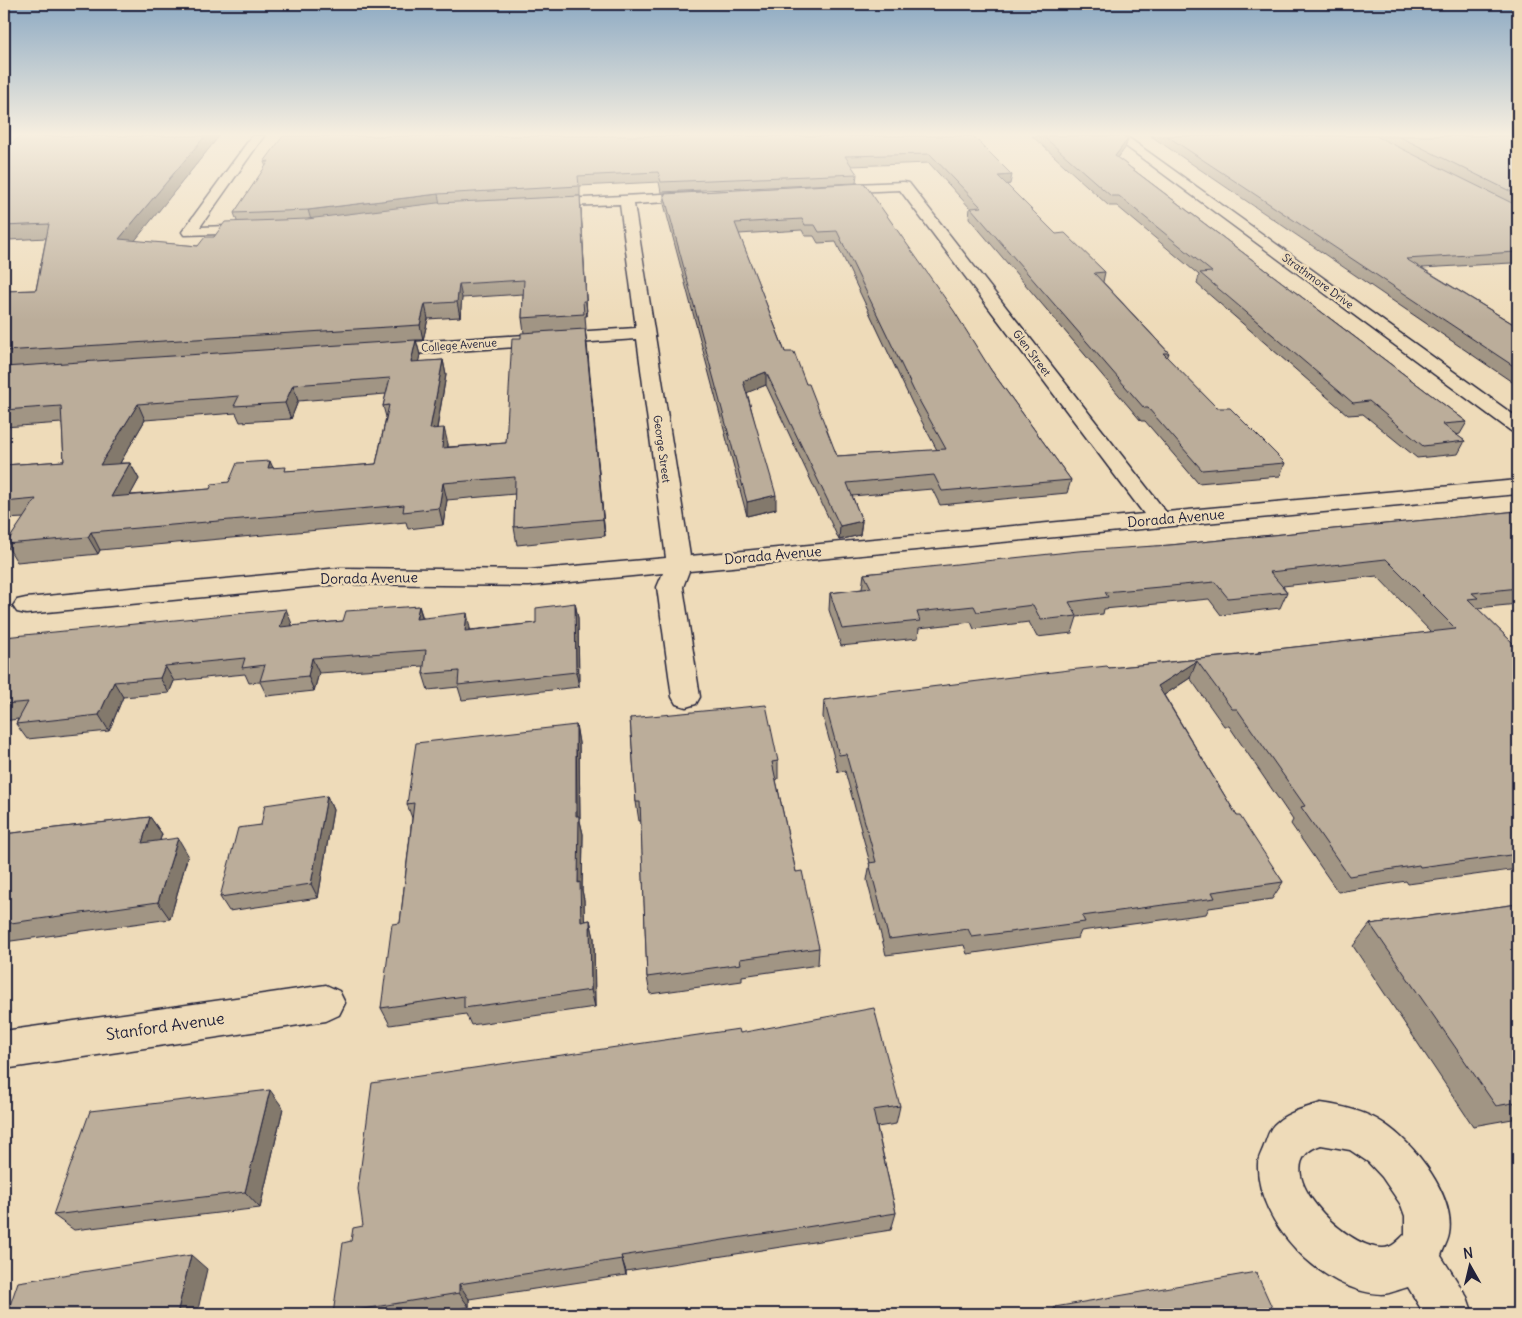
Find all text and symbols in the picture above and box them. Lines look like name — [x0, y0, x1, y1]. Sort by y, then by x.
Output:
street label: Strathmore Drive — [1280, 250, 1357, 312]
street label: Glen Street — [1010, 327, 1054, 379]
street label: College Avenue — [421, 335, 497, 355]
street label: George Street — [650, 414, 674, 484]
street label: Dorada Avenue — [1127, 505, 1225, 531]
street label: Dorada Avenue — [724, 542, 822, 568]
street label: Dorada Avenue — [320, 568, 418, 588]
street label: Stanford Avenue — [104, 1008, 226, 1044]
north arrow — [1444, 1240, 1494, 1290]
text: N — [1462, 1244, 1474, 1263]

